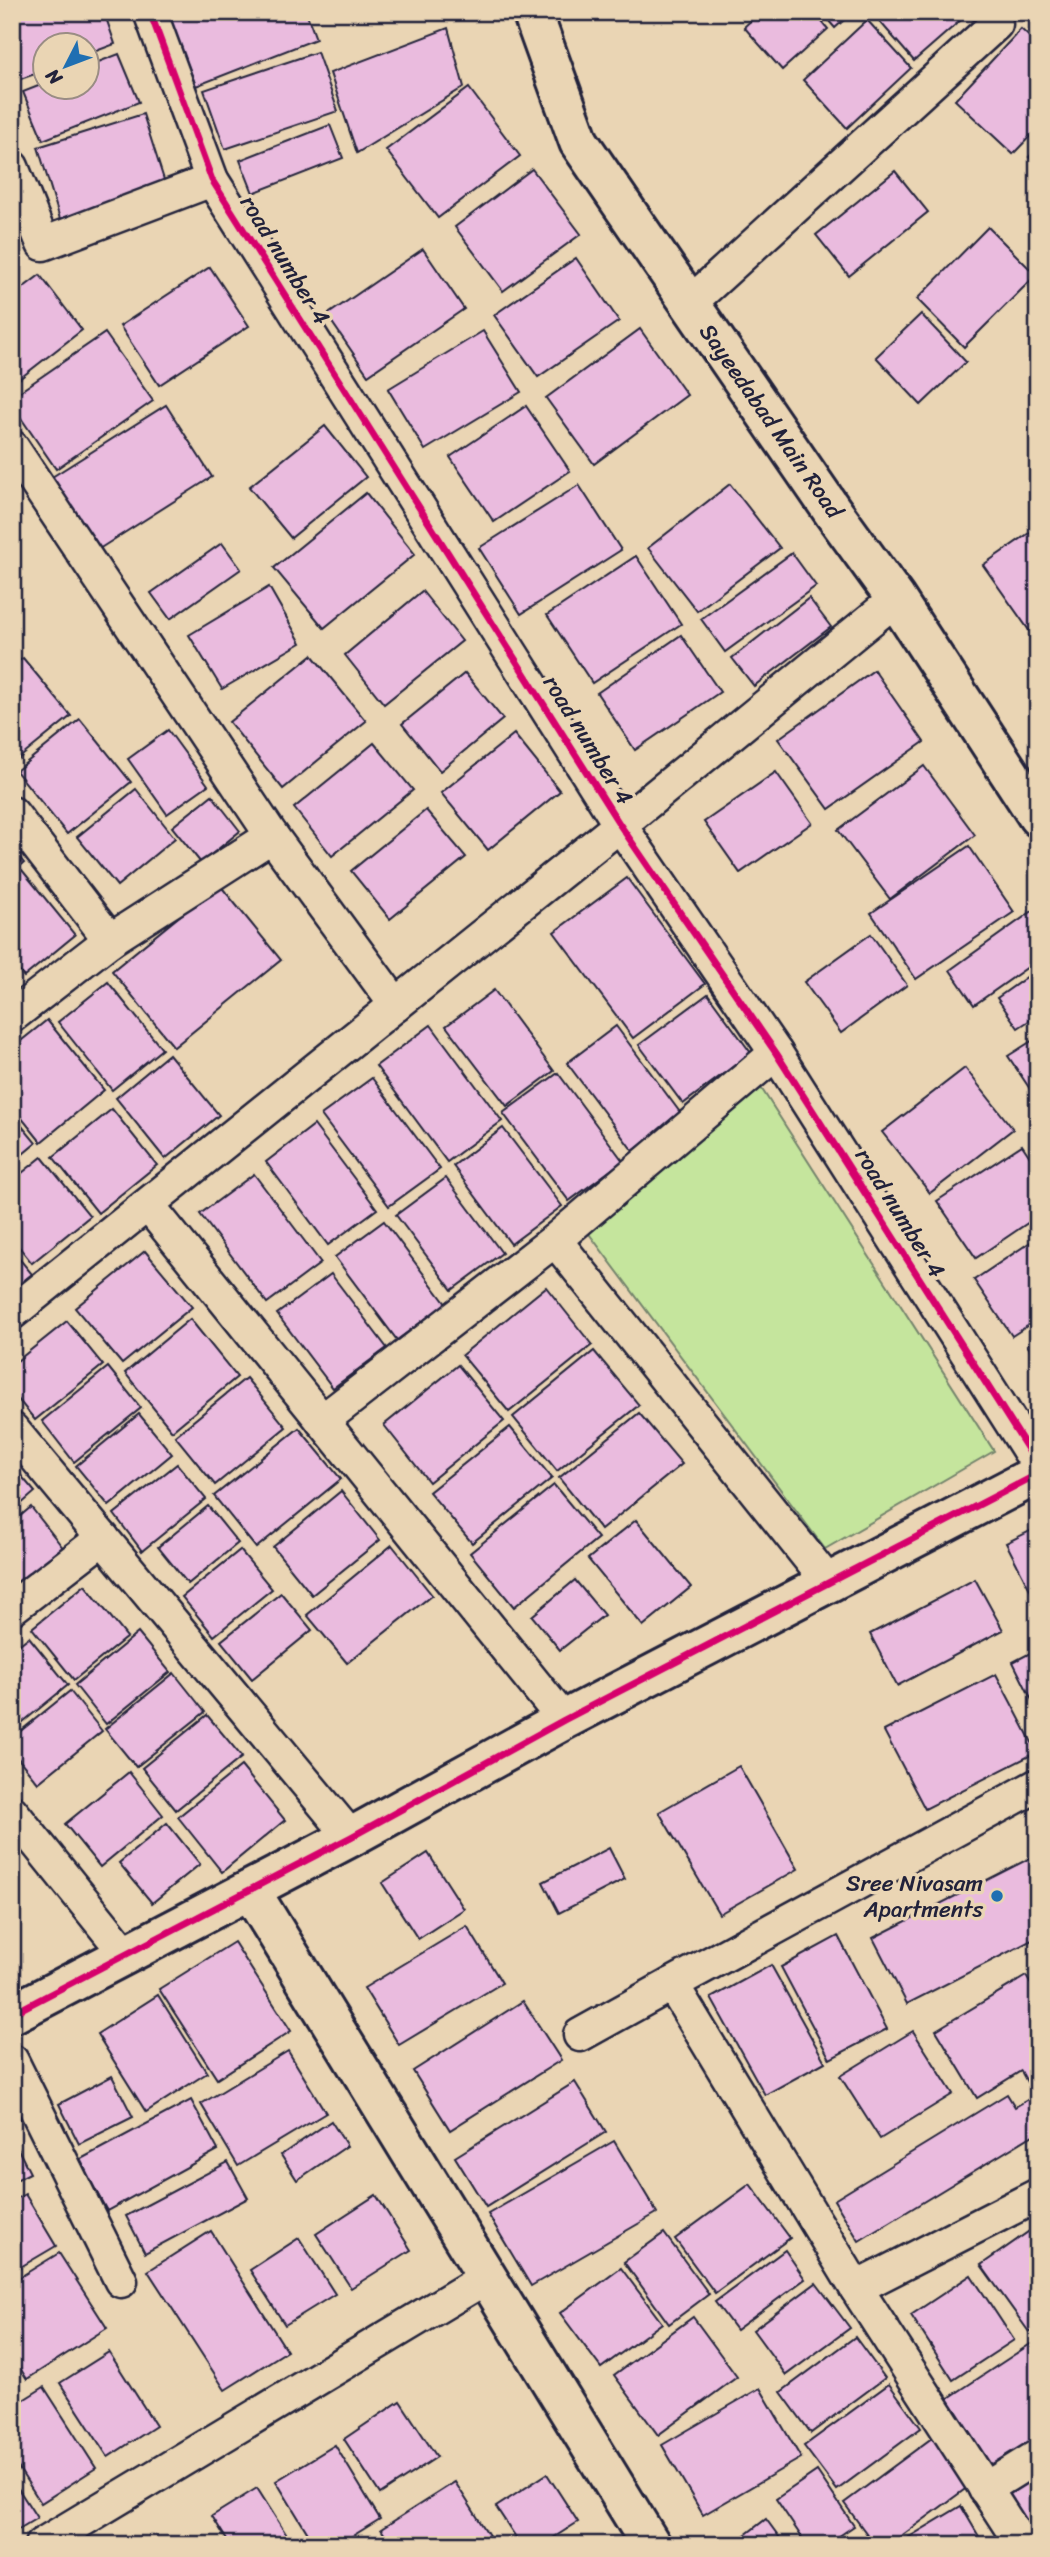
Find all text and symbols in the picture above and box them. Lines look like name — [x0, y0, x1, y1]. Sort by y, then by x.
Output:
north arrow — [32, 32, 102, 102]
text: N — [37, 60, 71, 94]
street label: road number 4 — [229, 187, 341, 333]
street label: Sayeedabad Main Road — [688, 315, 855, 529]
street label: road number 4 — [532, 667, 644, 813]
street label: road number 4 — [844, 1140, 956, 1286]
place label: Sree Nivasam Apartments — [846, 1863, 983, 1930]
marker: Sree Nivasam Apartments — [989, 1888, 1005, 1904]

